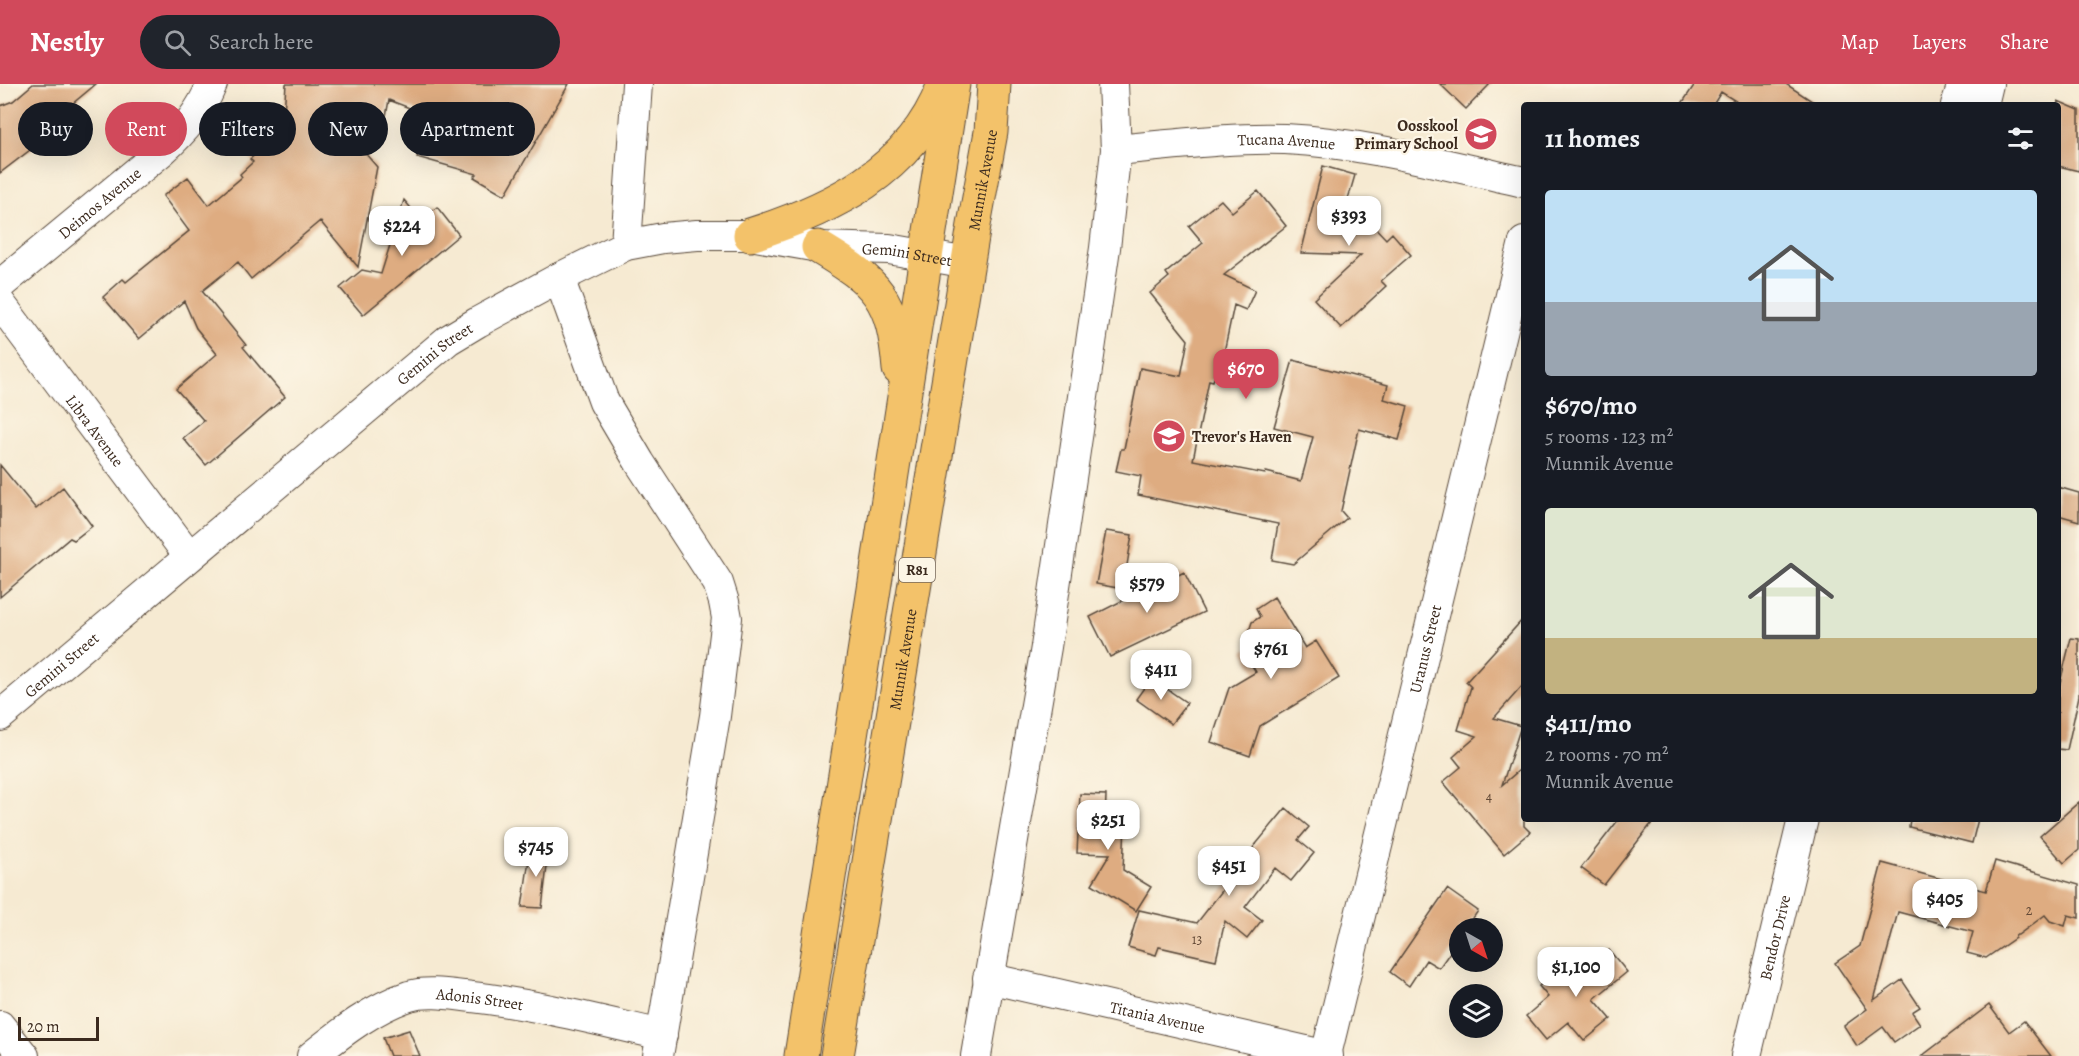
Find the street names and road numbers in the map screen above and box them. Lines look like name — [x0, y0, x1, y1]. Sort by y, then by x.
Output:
street label: Munnik Avenue — [963, 128, 1003, 233]
street label: Tucana Avenue — [1237, 129, 1337, 156]
street label: Deimos Avenue — [54, 163, 146, 244]
street label: Gemini Street — [861, 238, 954, 272]
street label: Gemini Street — [392, 318, 477, 391]
street label: Libra Avenue — [60, 390, 129, 472]
road number: R81 — [899, 558, 935, 582]
street label: Uranus Street — [1404, 603, 1447, 696]
street label: Munnik Avenue — [884, 607, 923, 712]
street label: Gemini Street — [20, 628, 104, 703]
street label: Bendor Drive — [1755, 893, 1796, 983]
street label: Adonis Street — [434, 983, 525, 1016]
street label: Titania Avenue — [1108, 996, 1207, 1039]

